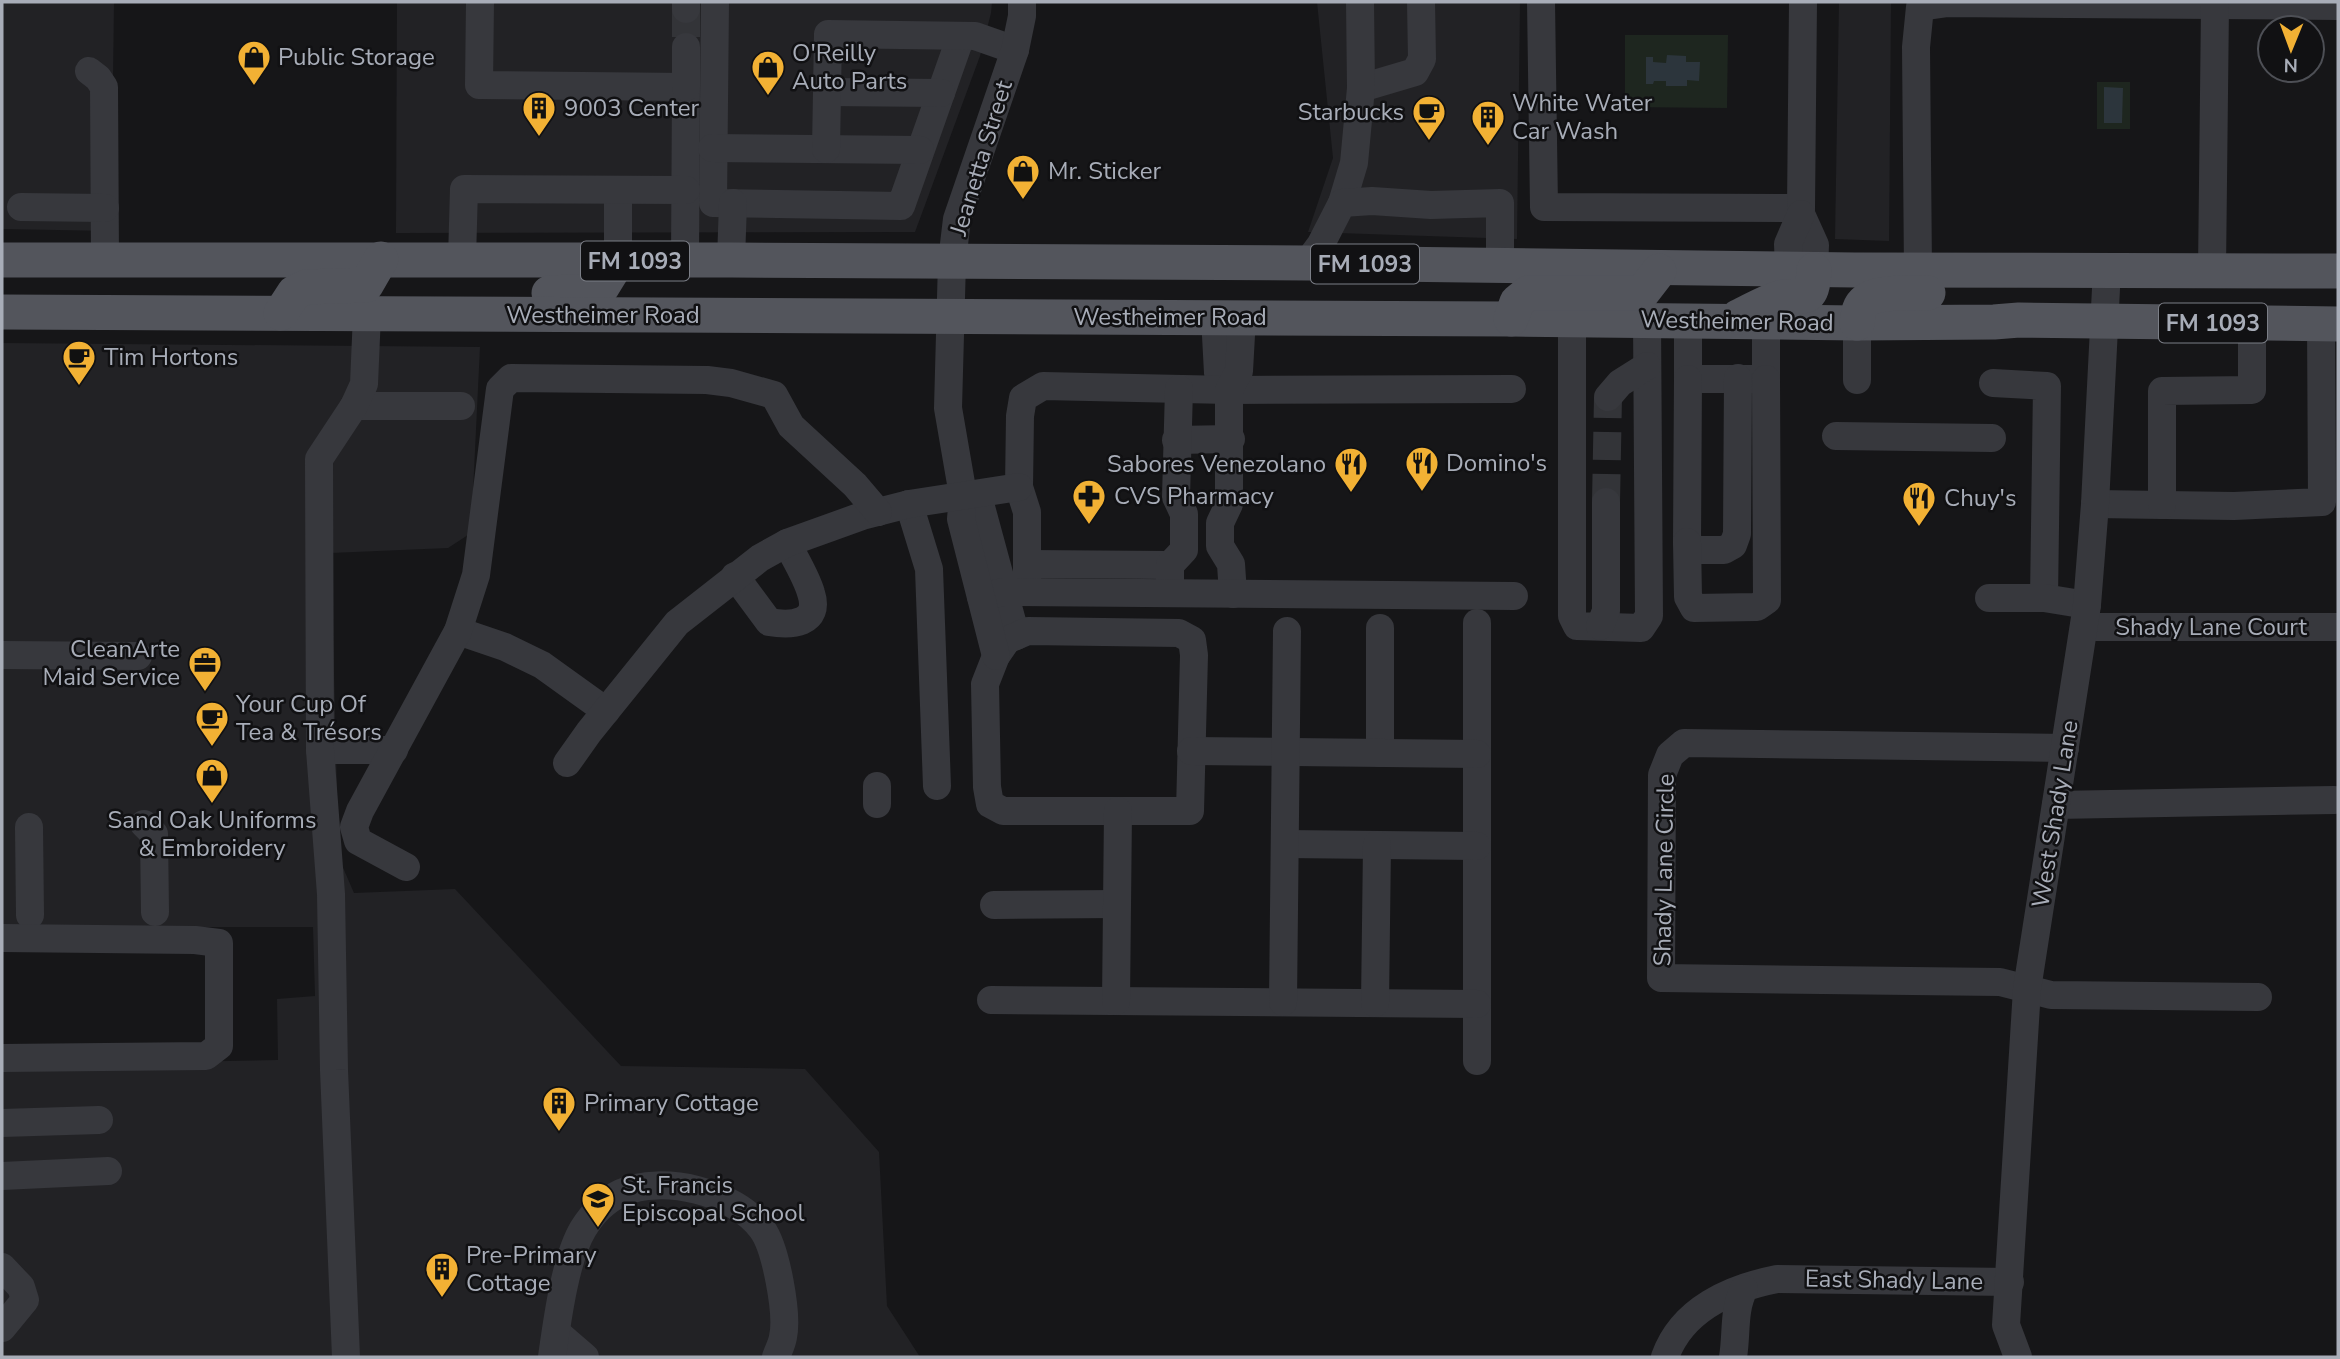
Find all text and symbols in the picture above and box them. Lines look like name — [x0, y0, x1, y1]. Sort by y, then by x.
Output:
north arrow — [2256, 14, 2326, 84]
place label: O'Reilly Auto Parts — [792, 37, 907, 97]
shop icon: Public Storage — [235, 38, 273, 87]
place label: Public Storage — [278, 41, 435, 73]
shop icon: O'Reilly Auto Parts — [749, 48, 787, 97]
text: N — [2283, 52, 2298, 78]
street label: Jeanetta Street — [942, 76, 1020, 240]
place label: White Water Car Wash — [1512, 87, 1653, 147]
building icon: 9003 Center — [520, 89, 558, 138]
place label: 9003 Center — [564, 92, 700, 124]
cafe icon: Starbucks — [1410, 93, 1448, 142]
place label: Starbucks — [1298, 96, 1404, 128]
building icon: White Water Car Wash — [1469, 98, 1507, 147]
shop icon: Mr. Sticker — [1004, 152, 1042, 201]
place label: Mr. Sticker — [1048, 155, 1161, 187]
road number: FM 1093 — [581, 242, 689, 280]
road number: FM 1093 — [1311, 244, 1419, 284]
street label: Westheimer Road — [506, 299, 700, 331]
street label: Westheimer Road — [1073, 301, 1267, 333]
street label: Westheimer Road — [1640, 303, 1834, 339]
road number: FM 1093 — [2159, 304, 2267, 342]
cafe icon: Tim Hortons — [60, 338, 98, 387]
place label: Tim Hortons — [104, 341, 238, 373]
restaurant icon: Domino's — [1403, 444, 1441, 493]
restaurant icon: Sabores Venezolano — [1332, 445, 1370, 494]
place label: Domino's — [1446, 447, 1547, 479]
place label: Sabores Venezolano — [1107, 448, 1326, 480]
pharmacy icon: CVS Pharmacy — [1070, 477, 1108, 526]
restaurant icon: Chuy's — [1900, 479, 1938, 528]
place label: CVS Pharmacy — [1114, 480, 1275, 512]
place label: Chuy's — [1944, 482, 2016, 514]
street label: Shady Lane Court — [2115, 611, 2307, 643]
place label: CleanArte Maid Service — [43, 633, 180, 693]
office icon: CleanArte Maid Service — [186, 644, 224, 693]
place label: Your Cup Of Tea & Trésors — [235, 688, 382, 748]
cafe icon: Your Cup Of Tea & Trésors — [193, 699, 231, 748]
street label: West Shady Lane — [2024, 718, 2086, 910]
shop icon: Sand Oak Uniforms & Embroidery — [193, 756, 231, 805]
street label: Shady Lane Circle — [1646, 773, 1682, 967]
place label: Sand Oak Uniforms & Embroidery — [108, 804, 316, 864]
building icon: Primary Cottage — [540, 1084, 578, 1133]
place label: Primary Cottage — [584, 1087, 759, 1119]
place label: St. Francis Episcopal School — [622, 1169, 805, 1229]
school or university icon: St. Francis Episcopal School — [579, 1180, 617, 1229]
place label: Pre-Primary Cottage — [466, 1239, 597, 1299]
building icon: Pre-Primary Cottage — [423, 1250, 461, 1299]
street label: East Shady Lane — [1805, 1262, 1983, 1298]

